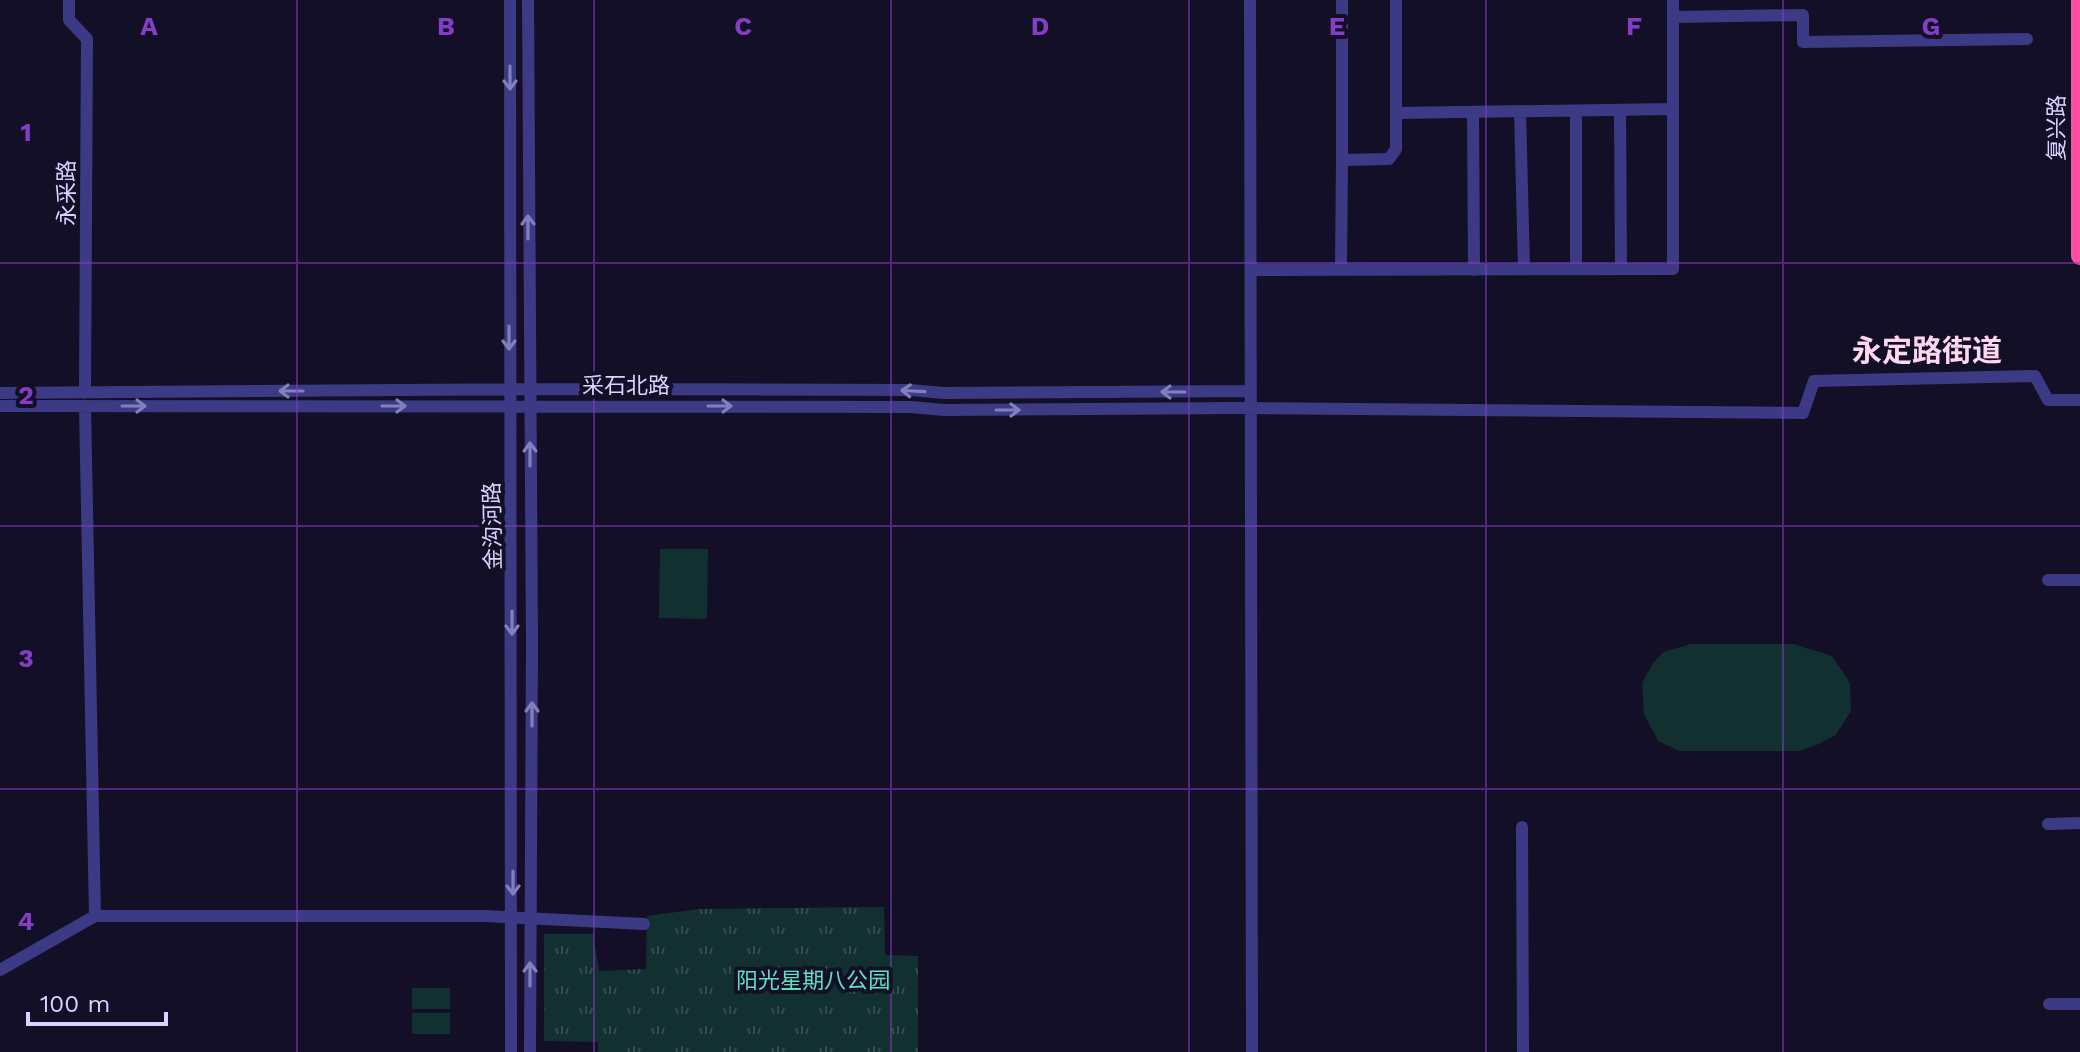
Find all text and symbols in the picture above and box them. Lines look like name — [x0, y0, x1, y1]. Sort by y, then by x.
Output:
text: A — [140, 11, 158, 41]
text: B — [437, 11, 455, 41]
text: C — [734, 11, 752, 41]
text: D — [1031, 11, 1049, 41]
text: E — [1329, 11, 1345, 41]
text: F — [1626, 11, 1642, 41]
text: G — [1922, 11, 1940, 41]
one-way arrow — [502, 64, 518, 91]
street label: 复兴路 — [2044, 95, 2069, 161]
text: 1 — [20, 117, 32, 147]
street label: 永采路 — [54, 160, 79, 226]
one-way arrow — [520, 214, 536, 241]
one-way arrow — [501, 324, 517, 351]
district label: 永定路街道 — [1852, 333, 2002, 368]
street label: 采石北路 — [582, 373, 670, 398]
text: 2 — [18, 380, 34, 410]
one-way arrow — [900, 383, 927, 398]
one-way arrow — [278, 384, 305, 399]
one-way arrow — [1160, 384, 1187, 400]
one-way arrow — [120, 398, 147, 414]
one-way arrow — [380, 398, 407, 414]
one-way arrow — [706, 398, 733, 414]
one-way arrow — [994, 402, 1021, 418]
one-way arrow — [522, 441, 538, 468]
street label: 金沟河路 — [479, 482, 506, 570]
one-way arrow — [504, 609, 520, 636]
text: 3 — [18, 643, 34, 673]
one-way arrow — [524, 701, 540, 728]
one-way arrow — [505, 869, 521, 896]
text: 4 — [18, 906, 35, 936]
one-way arrow — [522, 961, 538, 988]
park label: 阳光星期八公园 — [736, 968, 890, 993]
scale bar — [28, 976, 166, 1026]
text: 100 m — [40, 990, 110, 1018]

